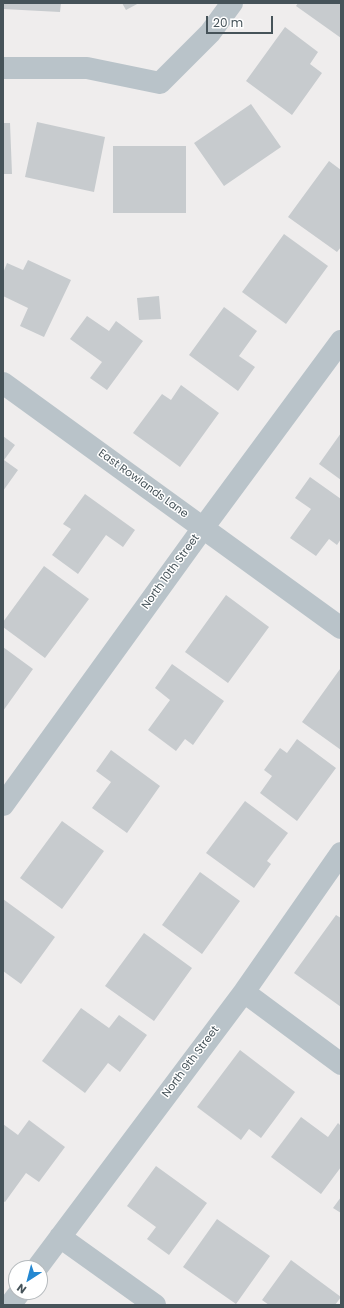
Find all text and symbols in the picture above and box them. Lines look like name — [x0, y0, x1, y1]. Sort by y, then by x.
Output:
scale bar — [208, 8, 275, 34]
text: 20 m — [213, 14, 243, 31]
street label: East Rowlands Lane — [95, 447, 191, 521]
street label: North 10th Street — [139, 532, 203, 612]
street label: North 9th Street — [160, 1024, 222, 1100]
north arrow — [8, 1260, 48, 1300]
text: N — [13, 1280, 30, 1298]

